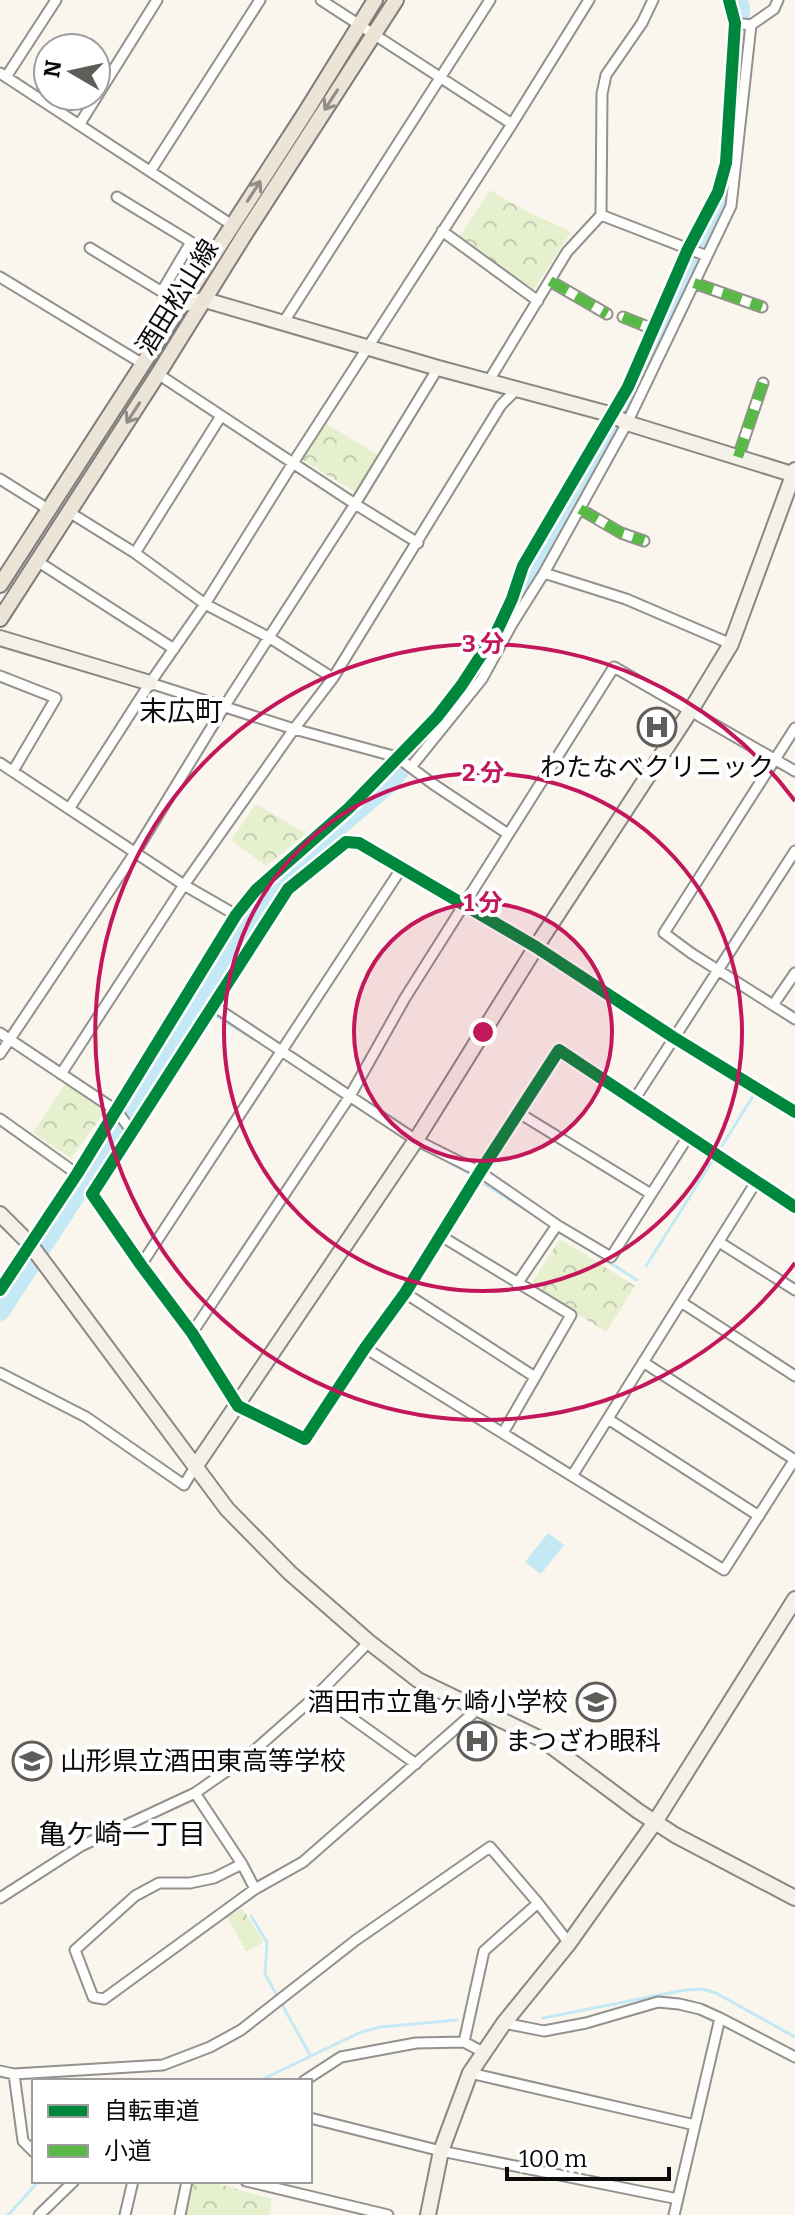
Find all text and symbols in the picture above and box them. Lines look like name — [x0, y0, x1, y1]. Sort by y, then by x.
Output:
north arrow — [32, 32, 112, 112]
text: N — [38, 58, 67, 79]
one-way arrow — [323, 88, 339, 111]
one-way arrow — [246, 180, 262, 202]
street label: 酒田松山線 — [130, 234, 225, 361]
one-way arrow — [125, 401, 141, 423]
text: 3 分 — [462, 630, 504, 658]
district label: 末広町 — [139, 695, 223, 728]
hospital icon: わたなべクリニック — [636, 706, 678, 748]
place label: わたなべクリニック — [540, 752, 774, 783]
text: 2 分 — [462, 759, 504, 787]
text: 1 分 — [464, 889, 502, 917]
centre of rings — [469, 1018, 497, 1046]
school or university icon: 酒田市立亀ヶ崎小学校 — [575, 1681, 617, 1723]
place label: 酒田市立亀ヶ崎小学校 — [308, 1687, 568, 1718]
hospital icon: まつざわ眼科 — [456, 1720, 498, 1762]
place label: まつざわ眼科 — [505, 1726, 661, 1757]
school or university icon: 山形県立酒田東高等学校 — [11, 1740, 53, 1782]
place label: 山形県立酒田東高等学校 — [60, 1746, 346, 1777]
district label: 亀ケ崎一丁目 — [38, 1818, 206, 1851]
legend — [32, 2079, 312, 2183]
text: 自転車道 — [104, 2097, 200, 2125]
scale bar — [507, 2131, 669, 2181]
text: 小道 — [104, 2137, 152, 2165]
text: 100 m — [519, 2145, 587, 2173]

